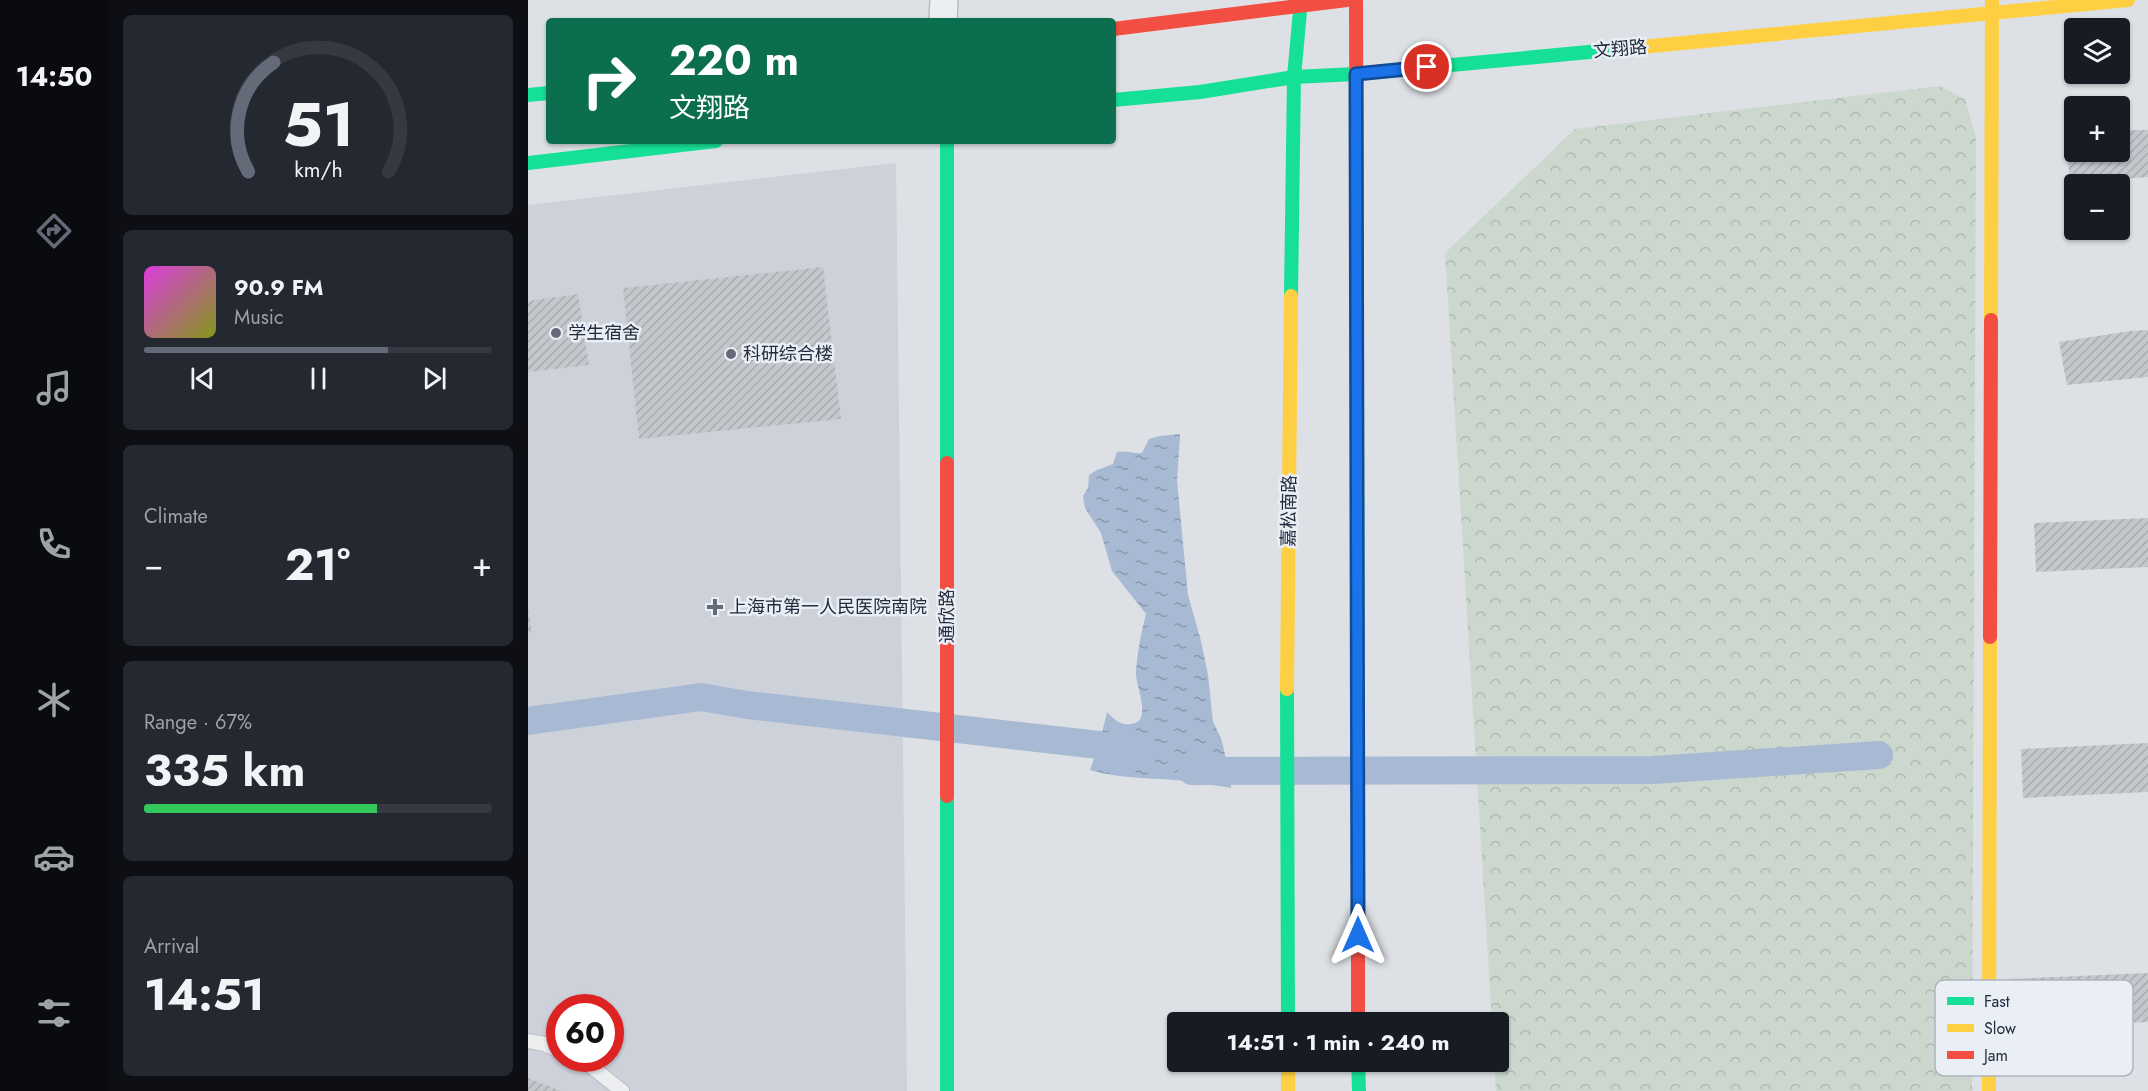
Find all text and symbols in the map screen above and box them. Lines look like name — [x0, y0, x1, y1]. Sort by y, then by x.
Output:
map controls — [2064, 18, 2130, 240]
button: layers — [2064, 18, 2130, 84]
text: 220 m — [669, 30, 799, 91]
street label: 文翔路 — [1592, 34, 1648, 64]
pin — [1401, 41, 1452, 92]
icon: right — [570, 42, 648, 120]
icon: arrive — [1410, 50, 1443, 83]
text: 14:50 — [16, 57, 92, 96]
text: 51 — [282, 79, 354, 169]
text: 文翔路 — [669, 88, 750, 127]
button: + — [2064, 96, 2130, 162]
text: km/h — [294, 154, 342, 185]
button: − — [2064, 174, 2130, 240]
icon: directions — [33, 210, 75, 252]
text: 90.9 FM — [234, 271, 323, 303]
text: Music — [234, 303, 284, 332]
place label: 学生宿舍 — [568, 320, 640, 346]
marker: 学生宿舍 — [549, 326, 563, 340]
place label: 科研综合楼 — [743, 341, 833, 367]
marker: 科研综合楼 — [724, 347, 738, 361]
icon: previous — [186, 362, 219, 395]
icon: pause — [302, 362, 335, 395]
icon: next — [418, 362, 451, 395]
icon: music — [33, 367, 75, 409]
street label: 嘉松南路 — [1275, 475, 1303, 547]
text: Climate — [144, 502, 208, 531]
icon: phone — [33, 523, 75, 565]
text: 21° — [285, 532, 350, 597]
text: − — [144, 541, 163, 588]
text: + — [472, 541, 492, 588]
street label: 通欣路 — [934, 589, 960, 643]
place label: 上海市第一人民医院南院 — [729, 594, 927, 620]
marker: 上海市第一人民医院南院 — [706, 598, 724, 616]
icon: climate — [33, 679, 75, 721]
text: Range · 67% — [144, 708, 252, 737]
text: 335 km — [144, 738, 305, 803]
icon: car — [33, 836, 75, 878]
position arrow — [1326, 903, 1390, 967]
text: Arrival — [144, 932, 199, 961]
text: 14:51 — [144, 962, 265, 1027]
legend — [1935, 980, 2133, 1076]
text: Fast — [1984, 990, 2010, 1013]
icon: filters — [33, 992, 75, 1034]
speed limit sign: 60 — [546, 994, 624, 1072]
text: Slow — [1984, 1017, 2016, 1040]
text: 14:51 · 1 min · 240 m — [1226, 1026, 1450, 1058]
text: Jam — [1982, 1044, 2008, 1067]

